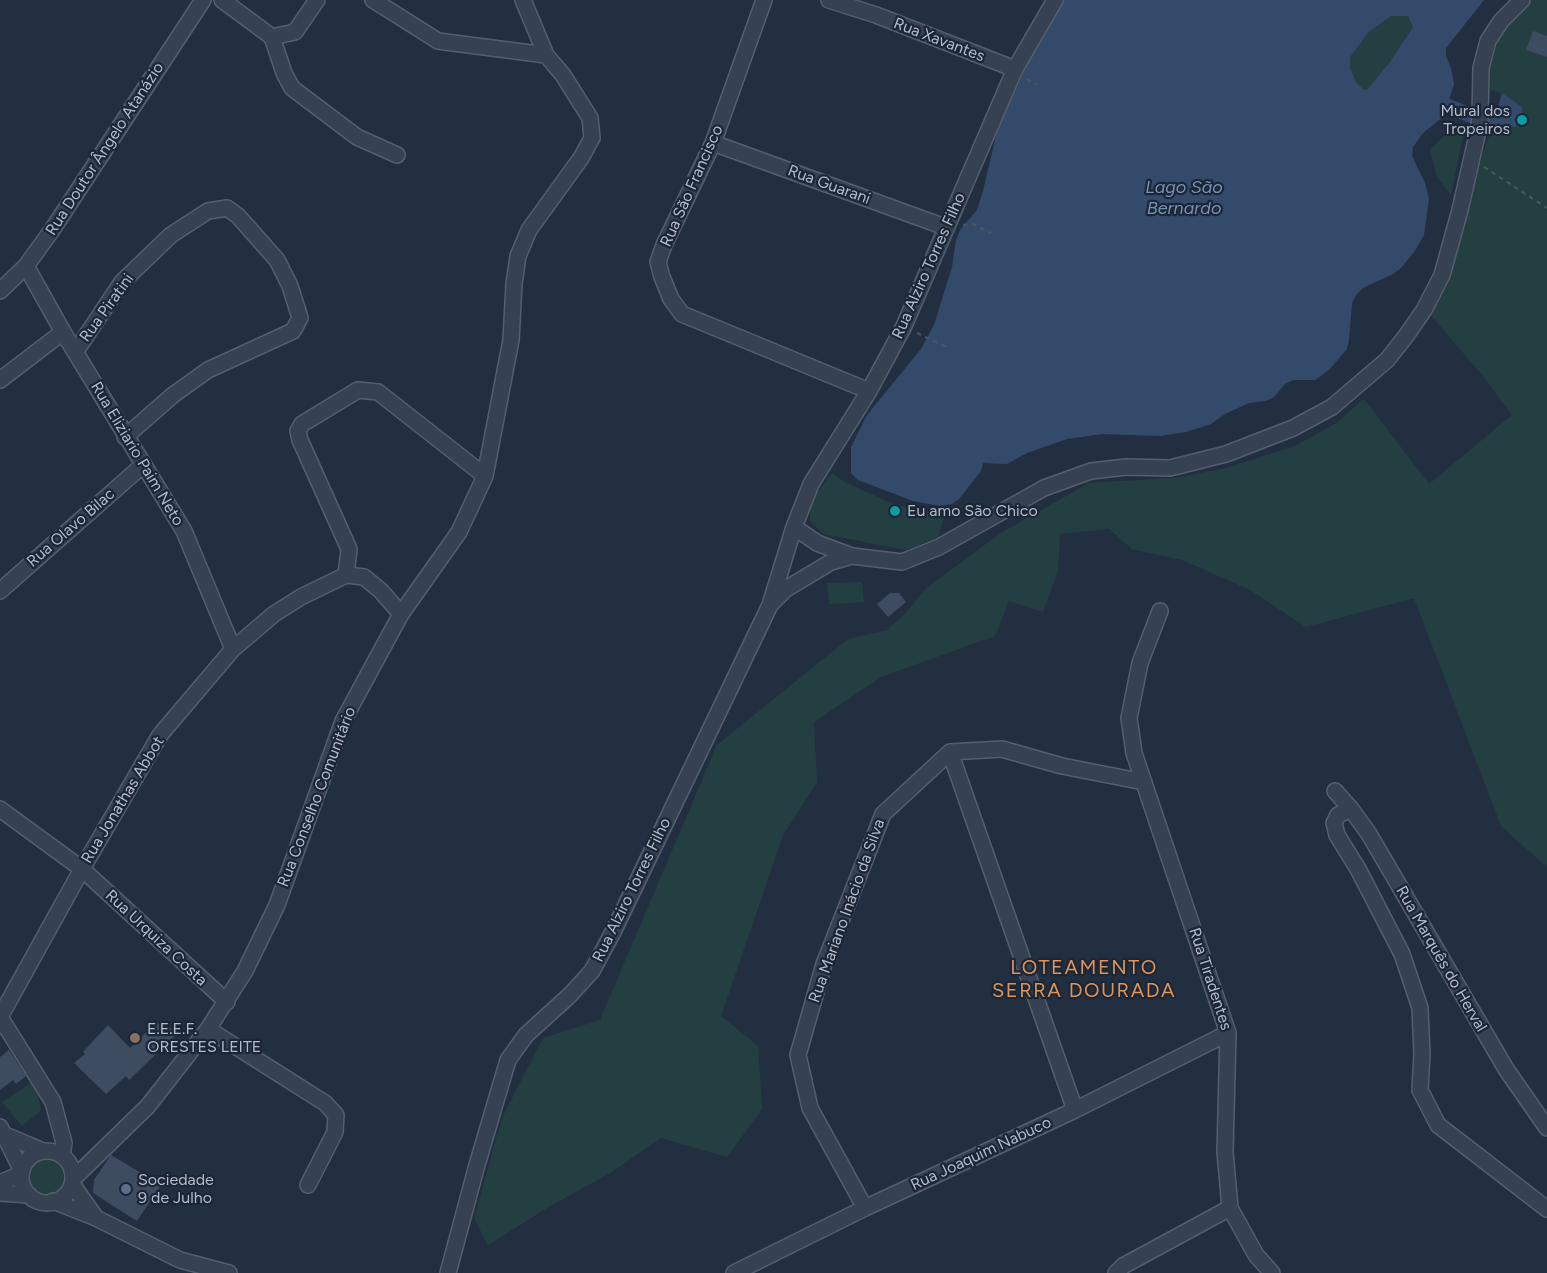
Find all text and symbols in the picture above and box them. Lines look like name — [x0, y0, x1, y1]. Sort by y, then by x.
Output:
street label: Rua Xavantes — [891, 14, 987, 66]
street label: Rua Doutor Ângelo Atanázio — [42, 59, 168, 239]
place label: Mural dos Tropeiros — [1440, 101, 1510, 139]
marker: Mural dos Tropeiros — [1515, 113, 1529, 127]
street label: Rua São Francisco — [657, 122, 727, 250]
street label: Rua Guarani — [785, 161, 873, 209]
water label: Lago São Bernardo — [1145, 177, 1223, 219]
street label: Rua Alziro Torres Filho — [888, 190, 970, 342]
street label: Rua Piratini — [76, 270, 138, 346]
street label: Rua Eliziario Paim Neto — [86, 378, 188, 530]
street label: Rua Olavo Bilac — [23, 485, 119, 571]
place label: Eu amo São Chico — [907, 501, 1038, 521]
marker: Eu amo São Chico — [888, 504, 902, 518]
street label: Rua Conselho Comunitário — [274, 704, 360, 890]
street label: Rua Jonathas Abbot — [77, 733, 169, 867]
street label: Rua Alziro Torres Filho — [589, 815, 675, 965]
street label: Rua Mariano Inácio da Silva — [805, 817, 889, 1005]
street label: Rua Marquês do Herval — [1391, 883, 1491, 1035]
street label: Rua Urquiza Costa — [101, 886, 211, 990]
street label: Rua Tiradentes — [1184, 925, 1236, 1033]
district label: LOTEAMENTO SERRA DOURADA — [992, 956, 1176, 1003]
place label: E.E.E.F. ORESTES LEITE — [147, 1019, 261, 1057]
marker: E.E.E.F. ORESTES LEITE — [128, 1031, 142, 1045]
street label: Rua Joaquim Nabuco — [908, 1113, 1054, 1195]
place label: Sociedade 9 de Julho — [138, 1170, 214, 1208]
marker: Sociedade 9 de Julho — [119, 1182, 133, 1196]

